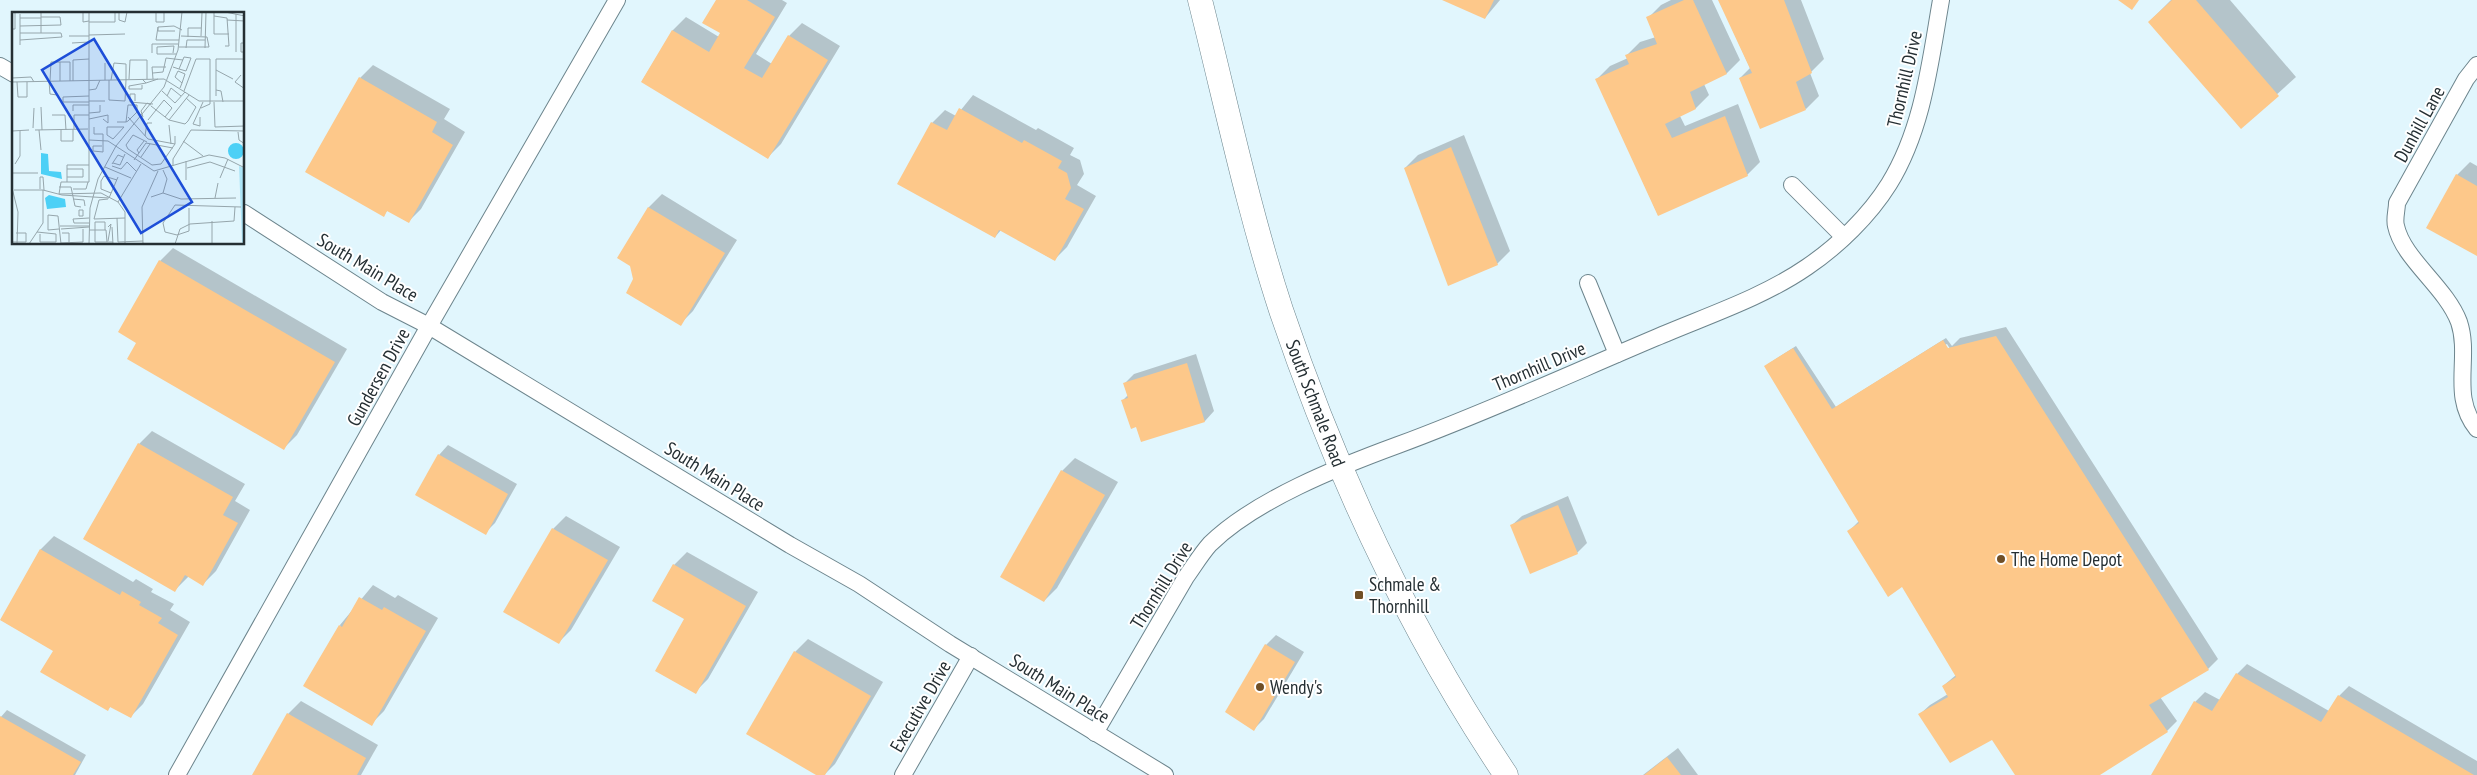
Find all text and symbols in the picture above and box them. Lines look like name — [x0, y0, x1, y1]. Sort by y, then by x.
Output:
inset map — [12, 12, 245, 245]
street label: Thornhill Drive — [1881, 28, 1927, 130]
street label: Dunhill Lane — [2388, 82, 2450, 166]
street label: South Main Place — [313, 228, 423, 307]
street label: Gundersen Drive — [341, 324, 415, 430]
street label: South Schmale Road — [1281, 336, 1351, 470]
street label: Thornhill Drive — [1489, 336, 1589, 396]
street label: South Main Place — [661, 436, 770, 516]
street label: Thornhill Drive — [1125, 537, 1197, 633]
place label: The Home Depot — [2011, 547, 2123, 571]
marker: The Home Depot — [1995, 553, 2007, 565]
place label: Schmale & Thornhill — [1369, 572, 1441, 618]
marker: Schmale & Thornhill — [1353, 589, 1365, 601]
street label: South Main Place — [1006, 648, 1115, 728]
street label: Executive Drive — [884, 656, 956, 756]
place label: Wendy's — [1270, 675, 1323, 699]
marker: Wendy's — [1254, 681, 1266, 693]

